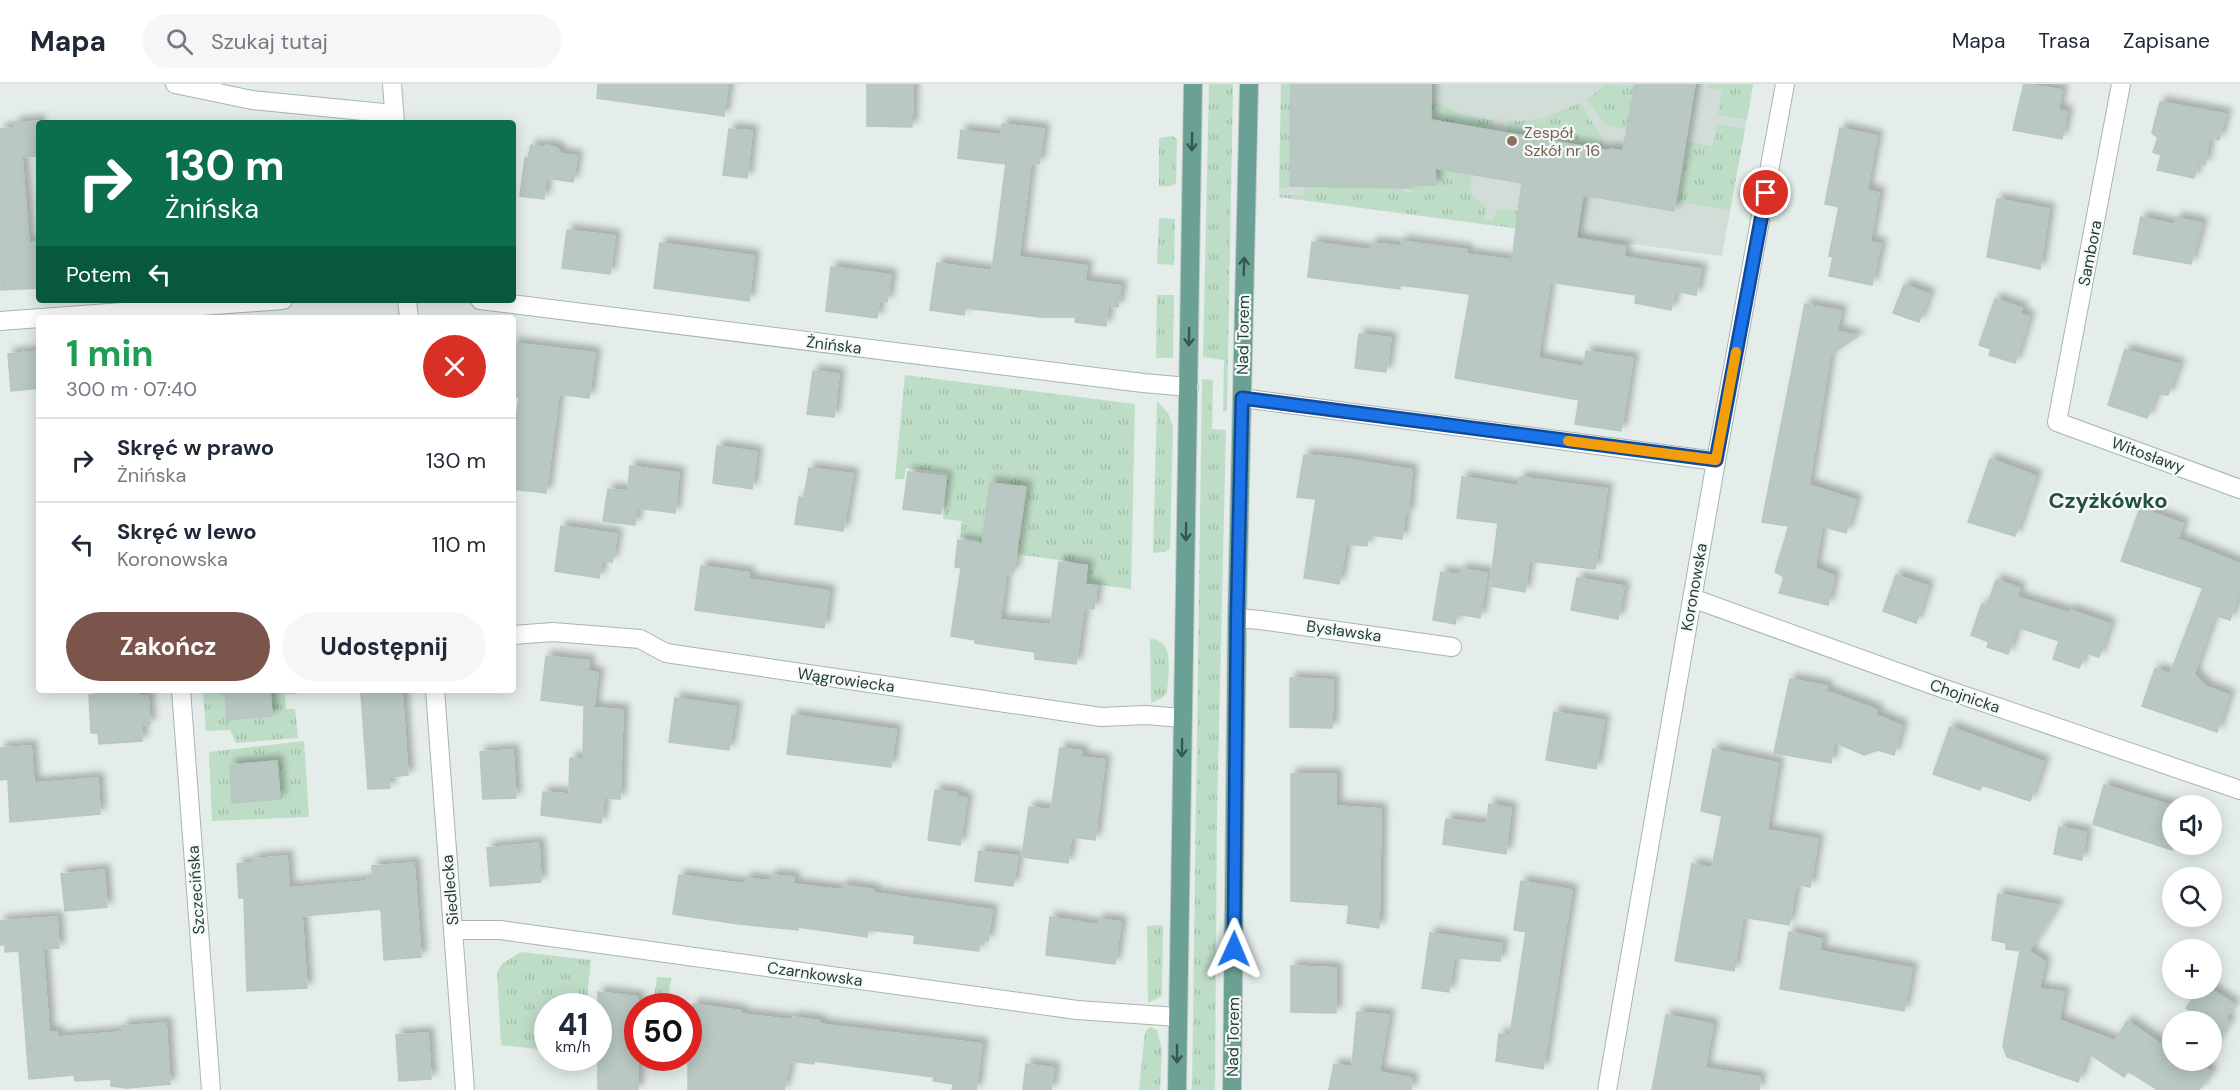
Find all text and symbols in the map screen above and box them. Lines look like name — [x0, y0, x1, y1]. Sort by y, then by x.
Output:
search box — [142, 14, 562, 68]
text: Mapa — [30, 23, 106, 60]
icon: search — [163, 25, 196, 58]
text: Szukaj tutaj — [211, 27, 328, 56]
text: Mapa — [1952, 27, 2005, 55]
text: Trasa — [2038, 27, 2090, 55]
text: Zapisane — [2123, 27, 2210, 55]
place label: Zespół Szkół nr 16 — [1524, 122, 1600, 161]
one-way arrow — [1186, 132, 1198, 152]
marker: Zespół Szkół nr 16 — [1505, 134, 1519, 148]
text: 130 m — [165, 138, 285, 193]
icon: right — [66, 144, 144, 222]
pin — [1740, 167, 1791, 218]
icon: arrive — [1749, 176, 1782, 209]
text: Żnińska — [165, 191, 259, 226]
street label: Sambora — [2073, 218, 2107, 288]
one-way arrow — [1238, 257, 1249, 277]
icon: left — [143, 258, 176, 291]
text: Potem — [66, 260, 131, 289]
street label: Nad Torem — [1232, 295, 1254, 375]
one-way arrow — [1183, 327, 1195, 347]
text: 1 min — [66, 330, 154, 377]
street label: Żnińska — [805, 331, 863, 359]
button: close — [423, 335, 486, 398]
text: 300 m · 07:40 — [66, 376, 197, 402]
street label: Witosławy — [2108, 432, 2188, 478]
text: Skręć w prawo — [117, 433, 274, 462]
icon: right — [66, 444, 99, 477]
text: 130 m — [426, 446, 486, 475]
text: Żnińska — [117, 462, 187, 488]
district label: Czyżkówko — [2048, 486, 2168, 515]
text: Skręć w lewo — [117, 517, 257, 546]
one-way arrow — [1180, 522, 1191, 542]
icon: left — [66, 528, 99, 561]
text: 110 m — [432, 530, 486, 559]
street label: Koronowska — [1676, 541, 1712, 633]
text: Koronowska — [117, 546, 228, 572]
button: Zakończ — [66, 612, 270, 681]
button: Udostępnij — [282, 612, 486, 681]
street label: Bysławska — [1305, 615, 1383, 647]
street label: Wągrowiecka — [796, 663, 896, 697]
street label: Chojnicka — [1927, 674, 2003, 718]
one-way arrow — [1176, 738, 1188, 758]
map controls — [2162, 795, 2222, 1071]
button: sound — [2162, 795, 2222, 855]
street label: Szczecińska — [182, 845, 210, 935]
street label: Siedlecka — [436, 854, 464, 926]
button: search — [2162, 867, 2222, 927]
position arrow — [1202, 917, 1266, 981]
button: + — [2162, 939, 2222, 999]
street label: Czarnkowska — [766, 957, 864, 991]
speed limit sign: 50 — [624, 993, 702, 1071]
street label: Nad Torem — [1222, 997, 1244, 1077]
text: 41 — [558, 1005, 588, 1044]
button: − — [2162, 1011, 2222, 1071]
text: km/h — [555, 1037, 591, 1057]
one-way arrow — [1171, 1043, 1183, 1063]

